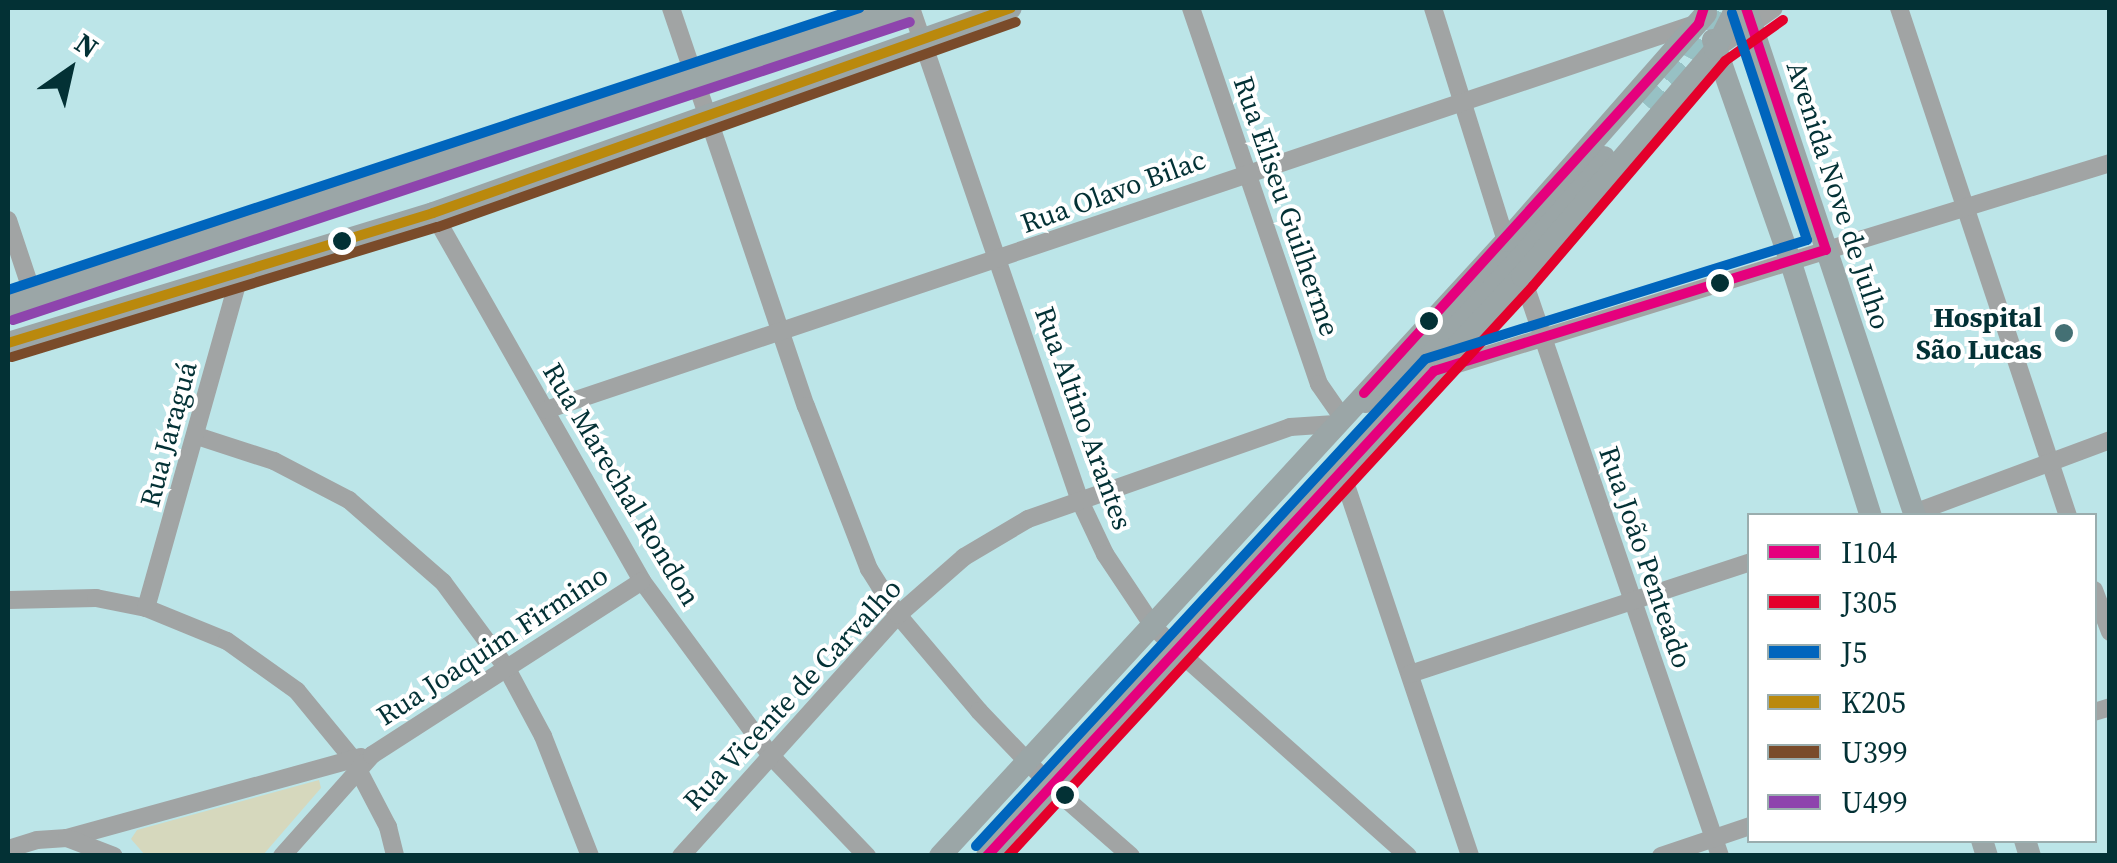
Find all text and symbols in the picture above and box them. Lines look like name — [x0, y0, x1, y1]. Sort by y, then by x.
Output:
north arrow — [20, 20, 120, 120]
text: N — [68, 24, 106, 67]
street label: Avenida Nove de Julho — [1780, 57, 1898, 333]
street label: Rua Eliseu Guilherme — [1227, 72, 1347, 340]
street label: Rua Olavo Bilac — [1016, 142, 1210, 240]
unlabelled marker — [332, 231, 352, 251]
unlabelled marker — [1710, 273, 1730, 293]
place label: Hospital São Lucas — [1916, 300, 2042, 366]
street label: Rua Altino Arantes — [1028, 302, 1140, 534]
unlabelled marker — [1419, 311, 1439, 331]
marker: Hospital São Lucas — [2051, 320, 2077, 346]
street label: Rua Marechal Rondon — [536, 356, 708, 612]
street label: Rua Jaraguá — [132, 357, 204, 511]
street label: Rua João Penteado — [1592, 442, 1700, 672]
legend — [1747, 513, 2097, 843]
text: I104 — [1841, 532, 1897, 573]
street label: Rua Joaquim Firmino — [370, 558, 614, 732]
street label: Rua Vicente de Carvalho — [676, 571, 908, 817]
text: J305 — [1841, 582, 1897, 623]
text: J5 — [1841, 632, 1867, 673]
text: K205 — [1841, 682, 1906, 723]
text: U399 — [1841, 732, 1908, 773]
text: U499 — [1841, 782, 1908, 823]
unlabelled marker — [1055, 785, 1075, 805]

